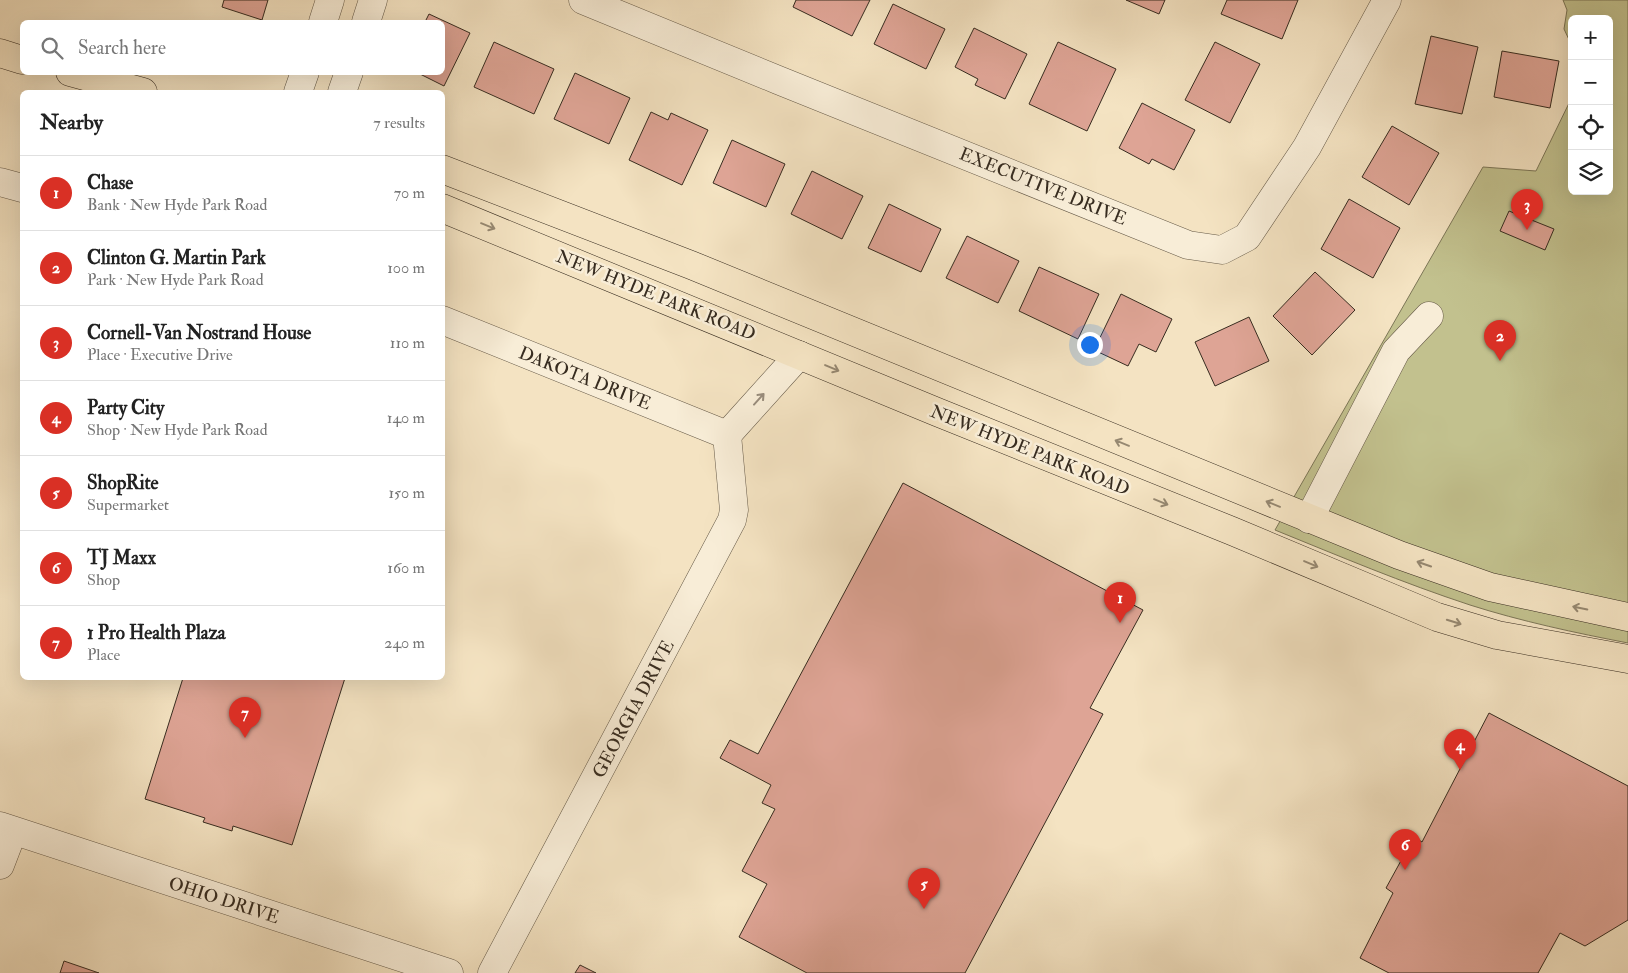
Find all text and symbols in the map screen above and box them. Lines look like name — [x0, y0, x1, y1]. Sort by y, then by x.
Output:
map controls — [1568, 15, 1613, 195]
button: + — [1568, 15, 1613, 60]
search box — [20, 20, 445, 75]
icon: search — [38, 34, 66, 62]
text: Search here — [78, 36, 166, 60]
button: − — [1568, 60, 1613, 105]
button: locate — [1568, 105, 1613, 150]
text: Nearby — [40, 109, 103, 136]
text: 7 results — [373, 113, 425, 133]
street label: EXECUTIVE DRIVE — [956, 142, 1130, 231]
button: layers — [1568, 150, 1613, 195]
text: Chase — [87, 171, 133, 195]
text: 1 — [53, 183, 59, 203]
text: 70 m — [394, 183, 425, 203]
pin: 3 — [1511, 189, 1543, 230]
text: Bank · New Hyde Park Road — [87, 195, 267, 215]
one-way arrow — [480, 222, 495, 231]
street label: NEW HYDE PARK ROAD — [553, 245, 759, 346]
text: Clinton G. Martin Park — [87, 246, 266, 270]
text: 2 — [52, 258, 60, 278]
text: 100 m — [387, 258, 425, 278]
text: Park · New Hyde Park Road — [87, 270, 264, 290]
pin: 2 — [1484, 320, 1516, 361]
text: Cornell-Van Nostrand House — [87, 321, 311, 345]
your location — [1077, 332, 1103, 358]
text: 3 — [53, 333, 59, 353]
text: 110 m — [390, 333, 425, 353]
street label: DAKOTA DRIVE — [515, 341, 654, 416]
text: Place · Executive Drive — [87, 345, 233, 365]
one-way arrow — [824, 364, 839, 374]
one-way arrow — [754, 392, 765, 405]
text: Party City — [87, 396, 164, 420]
street label: NEW HYDE PARK ROAD — [927, 400, 1133, 501]
text: 4 — [52, 408, 60, 428]
text: 140 m — [387, 408, 425, 428]
text: Shop · New Hyde Park Road — [87, 420, 268, 440]
one-way arrow — [1115, 437, 1130, 446]
text: ShopRite — [87, 471, 159, 495]
text: 5 — [52, 483, 60, 503]
text: 150 m — [388, 483, 425, 503]
text: Supermarket — [87, 495, 169, 515]
one-way arrow — [1153, 498, 1168, 507]
one-way arrow — [1266, 499, 1281, 508]
text: TJ Maxx — [87, 546, 156, 570]
text: 6 — [52, 558, 60, 578]
text: 160 m — [387, 558, 425, 578]
one-way arrow — [1417, 559, 1432, 568]
one-way arrow — [1303, 560, 1318, 570]
text: Shop — [87, 570, 120, 590]
pin: 1 — [1104, 582, 1136, 623]
one-way arrow — [1573, 603, 1589, 612]
one-way arrow — [1446, 617, 1462, 627]
text: 1 Pro Health Plaza — [87, 621, 226, 645]
text: 7 — [52, 633, 60, 653]
text: 240 m — [384, 633, 425, 653]
street label: GEORGIA DRIVE — [587, 636, 680, 782]
text: Place — [87, 645, 120, 665]
pin: 7 — [229, 697, 261, 738]
pin: 4 — [1444, 729, 1476, 770]
pin: 6 — [1389, 829, 1421, 870]
pin: 5 — [908, 868, 940, 909]
street label: OHIO DRIVE — [166, 872, 282, 929]

